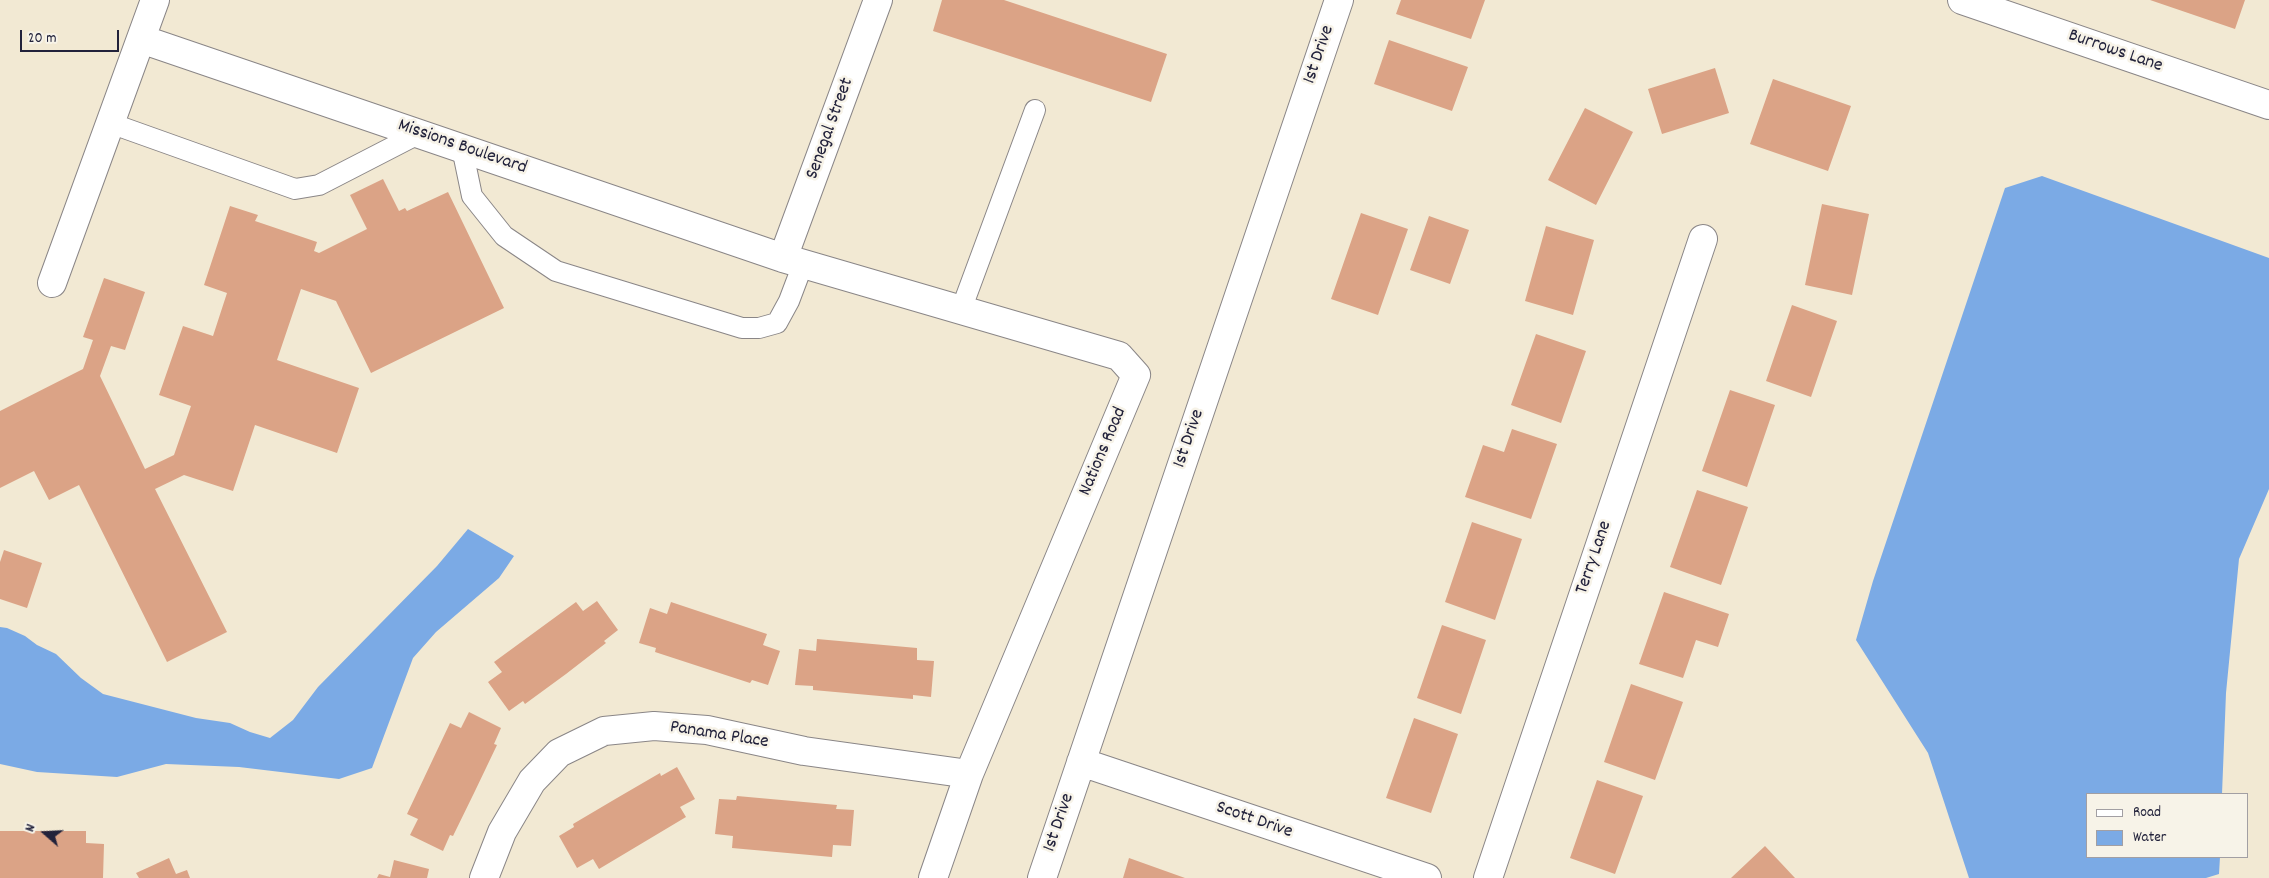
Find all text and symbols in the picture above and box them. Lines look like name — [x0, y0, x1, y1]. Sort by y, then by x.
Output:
scale bar — [22, 20, 121, 52]
street label: 1st Drive — [1299, 23, 1341, 87]
street label: Burrows Lane — [2065, 25, 2165, 79]
text: 20 m — [28, 28, 56, 50]
street label: Senegal Street — [802, 75, 860, 183]
street label: Missions Boulevard — [394, 115, 530, 181]
street label: Nations Road — [1075, 404, 1133, 500]
street label: 1st Drive — [1169, 407, 1211, 471]
street label: Terry Lane — [1572, 518, 1618, 598]
street label: Panama Place — [668, 717, 770, 755]
street label: 1st Drive — [1039, 791, 1081, 855]
legend — [2086, 793, 2249, 858]
street label: Scott Drive — [1213, 797, 1295, 845]
text: Road — [2133, 802, 2161, 824]
north arrow — [20, 808, 70, 858]
text: N — [20, 822, 41, 835]
text: Water — [2133, 827, 2166, 849]

